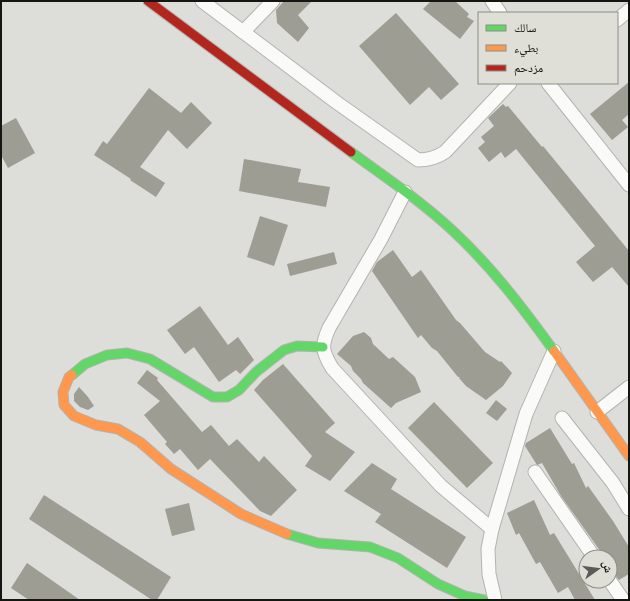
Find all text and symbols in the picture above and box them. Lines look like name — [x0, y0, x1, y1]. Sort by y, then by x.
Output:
legend — [478, 12, 618, 84]
text: سالك — [514, 19, 536, 36]
text: بطيء — [514, 39, 538, 58]
text: مزدحم — [514, 59, 543, 76]
north arrow — [578, 549, 618, 589]
text: ش — [599, 559, 617, 574]

